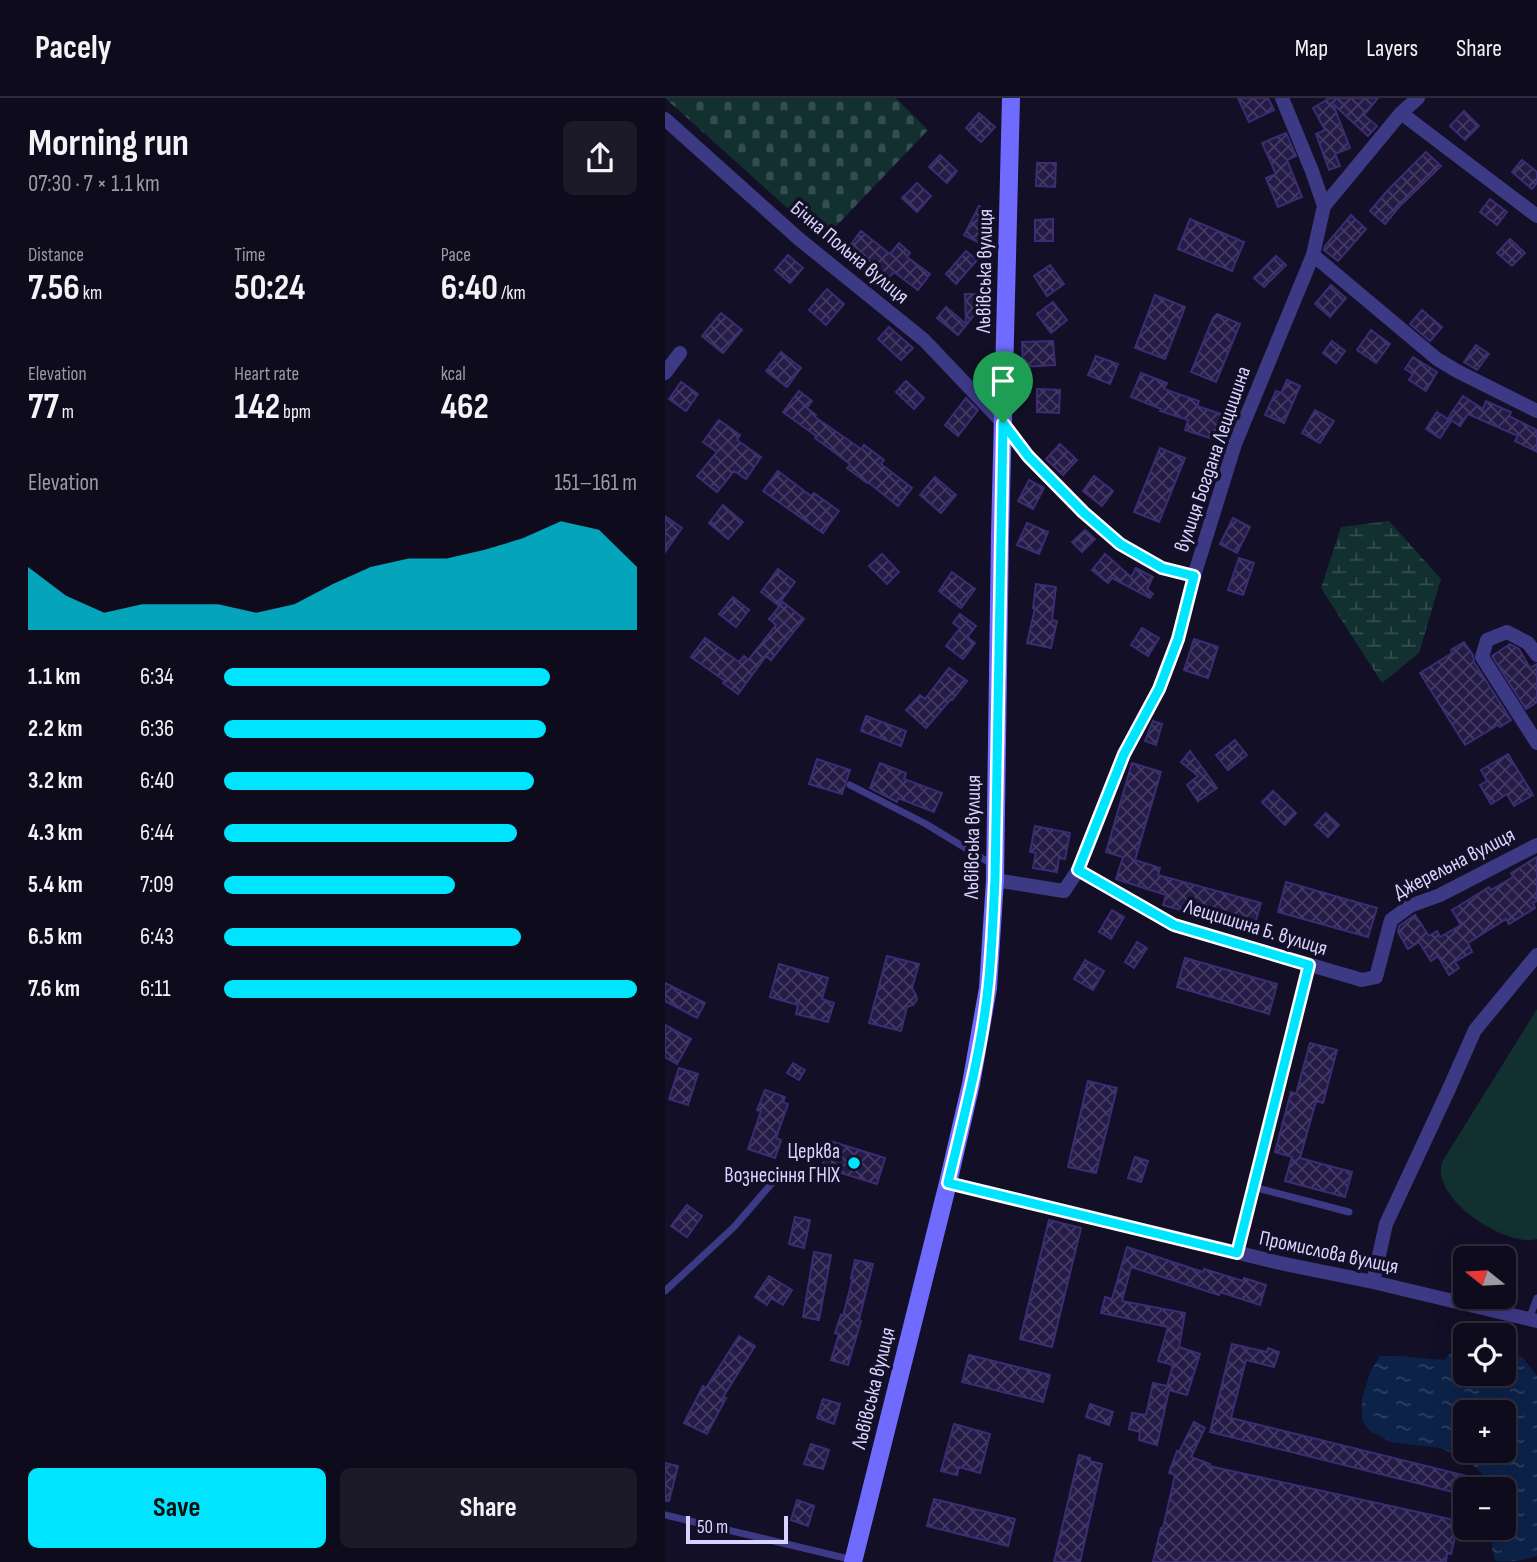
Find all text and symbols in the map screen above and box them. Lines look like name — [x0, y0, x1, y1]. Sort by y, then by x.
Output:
text: Pacely — [35, 28, 111, 68]
text: Map — [1295, 34, 1328, 63]
text: Layers — [1366, 34, 1418, 63]
text: Share — [1456, 34, 1502, 63]
text: Morning run — [28, 121, 189, 166]
button: share — [563, 121, 637, 195]
text: 07:30 · 7 × 1.1 km — [28, 170, 160, 198]
street label: Бічна Польна вулиця — [785, 196, 914, 309]
street label: Львівська вулиця — [971, 209, 998, 334]
text: Distance — [28, 244, 84, 267]
text: Time — [234, 244, 265, 267]
text: Pace — [441, 244, 471, 267]
text: 7.56 — [28, 267, 80, 310]
text: 50:24 — [234, 267, 305, 310]
text: 6:40 — [441, 267, 498, 310]
text: km — [80, 282, 102, 305]
text: /km — [498, 282, 526, 305]
pin — [973, 351, 1033, 423]
icon: arrive — [984, 362, 1022, 400]
text: Elevation — [28, 363, 87, 386]
text: Heart rate — [234, 363, 299, 386]
text: kcal — [441, 363, 466, 386]
street label: вулиця Богдана Лещишина — [1169, 363, 1256, 555]
text: 77 — [28, 386, 59, 429]
text: 142 — [234, 386, 280, 429]
text: 462 — [441, 386, 489, 429]
text: m — [59, 401, 74, 424]
text: bpm — [280, 401, 311, 424]
text: Elevation — [28, 469, 99, 497]
text: 151–161 m — [554, 469, 637, 497]
text: 1.1 km — [28, 663, 81, 691]
text: 6:34 — [140, 663, 174, 691]
text: 2.2 km — [28, 715, 82, 743]
text: 6:36 — [140, 715, 174, 743]
text: 3.2 km — [28, 767, 83, 795]
text: 6:40 — [140, 767, 174, 795]
street label: Львівська вулиця — [959, 775, 986, 900]
text: 4.3 km — [28, 819, 83, 847]
text: 6:44 — [140, 819, 174, 847]
street label: Джерельна вулиця — [1389, 822, 1519, 905]
text: 5.4 km — [28, 871, 83, 899]
text: 7:09 — [140, 871, 174, 899]
street label: Лещишина Б. вулиця — [1180, 894, 1331, 961]
text: 6.5 km — [28, 923, 82, 951]
text: 6:43 — [140, 923, 174, 951]
text: 7.6 km — [28, 975, 80, 1003]
text: 6:11 — [140, 975, 171, 1003]
place label: Церква Вознесіння ГНІХ — [724, 1139, 840, 1188]
marker: Церква Вознесіння ГНІХ — [846, 1155, 862, 1171]
street label: Промислова вулиця — [1257, 1226, 1401, 1279]
north arrow — [1453, 1246, 1515, 1309]
map controls — [1453, 1246, 1516, 1540]
button: locate — [1453, 1323, 1516, 1386]
street label: Львівська вулиця — [846, 1325, 901, 1452]
button: + — [1453, 1400, 1516, 1463]
button: Save — [28, 1468, 326, 1548]
button: Share — [340, 1468, 637, 1548]
button: − — [1453, 1477, 1516, 1540]
scale bar — [686, 1513, 787, 1545]
text: 50 m — [697, 1516, 728, 1539]

